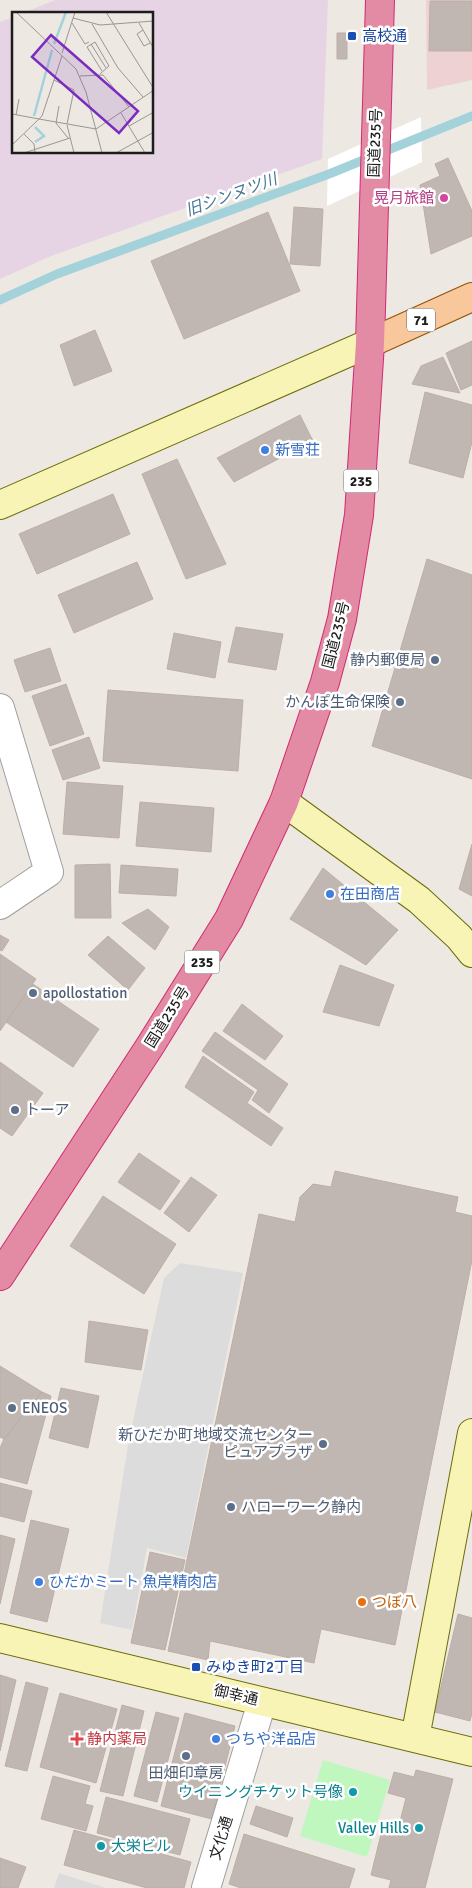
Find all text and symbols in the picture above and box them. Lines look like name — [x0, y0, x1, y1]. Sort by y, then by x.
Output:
inset map — [12, 12, 154, 154]
place label: 高校通 — [362, 27, 407, 45]
marker: 高校通 — [346, 30, 358, 42]
street label: 国道235号 — [365, 108, 385, 178]
water label: 旧シンヌツ川 — [183, 168, 282, 221]
place label: 晃月旅館 — [374, 189, 434, 207]
marker: 晃月旅館 — [438, 192, 450, 204]
road number: 71 — [407, 308, 435, 332]
place label: 新雪荘 — [275, 441, 320, 459]
marker: 新雪荘 — [259, 444, 271, 456]
road number: 235 — [344, 470, 378, 492]
street label: 国道235号 — [319, 599, 353, 671]
place label: 静内郵便局 — [350, 651, 425, 669]
marker: 静内郵便局 — [429, 654, 441, 666]
place label: かんぽ生命保険 — [285, 693, 390, 711]
marker: かんぽ生命保険 — [394, 696, 406, 708]
place label: 在田商店 — [340, 885, 400, 903]
marker: 在田商店 — [324, 888, 336, 900]
road number: 235 — [184, 950, 220, 974]
street label: 国道235号 — [141, 983, 193, 1051]
place label: apollostation — [43, 984, 127, 1002]
marker: apollostation — [27, 987, 39, 999]
place label: トーア — [25, 1101, 69, 1119]
marker: トーア — [9, 1104, 21, 1116]
place label: ENEOS — [22, 1399, 67, 1417]
marker: ENEOS — [6, 1402, 18, 1414]
place label: 新ひだか町地域交流センター ピュアプラザ — [118, 1426, 313, 1461]
marker: 新ひだか町地域交流センター ピュアプラザ — [317, 1438, 329, 1450]
place label: ハローワーク静内 — [241, 1498, 361, 1516]
marker: ハローワーク静内 — [225, 1501, 237, 1513]
place label: ひだかミート 魚岸精肉店 — [49, 1573, 217, 1591]
marker: ひだかミート 魚岸精肉店 — [33, 1576, 45, 1588]
place label: つぼ八 — [372, 1593, 417, 1611]
marker: つぼ八 — [356, 1596, 368, 1608]
place label: みゆき町2丁目 — [206, 1658, 304, 1676]
marker: みゆき町2丁目 — [190, 1661, 202, 1673]
street label: 御幸通 — [212, 1681, 260, 1709]
place label: 静内薬局 — [87, 1730, 147, 1748]
place label: つちや洋品店 — [226, 1730, 316, 1748]
marker: 静内薬局 — [71, 1733, 83, 1745]
marker: つちや洋品店 — [210, 1733, 222, 1745]
marker: 田畑印章房 — [180, 1750, 192, 1762]
place label: 田畑印章房 — [148, 1764, 224, 1782]
place label: ウイニングチケット号像 — [178, 1783, 343, 1801]
marker: ウイニングチケット号像 — [347, 1786, 359, 1798]
street label: 文化通 — [206, 1814, 236, 1862]
place label: Valley Hills — [338, 1819, 409, 1837]
marker: Valley Hills — [413, 1822, 425, 1834]
place label: 大栄ビル — [111, 1837, 171, 1855]
marker: 大栄ビル — [95, 1840, 107, 1852]

